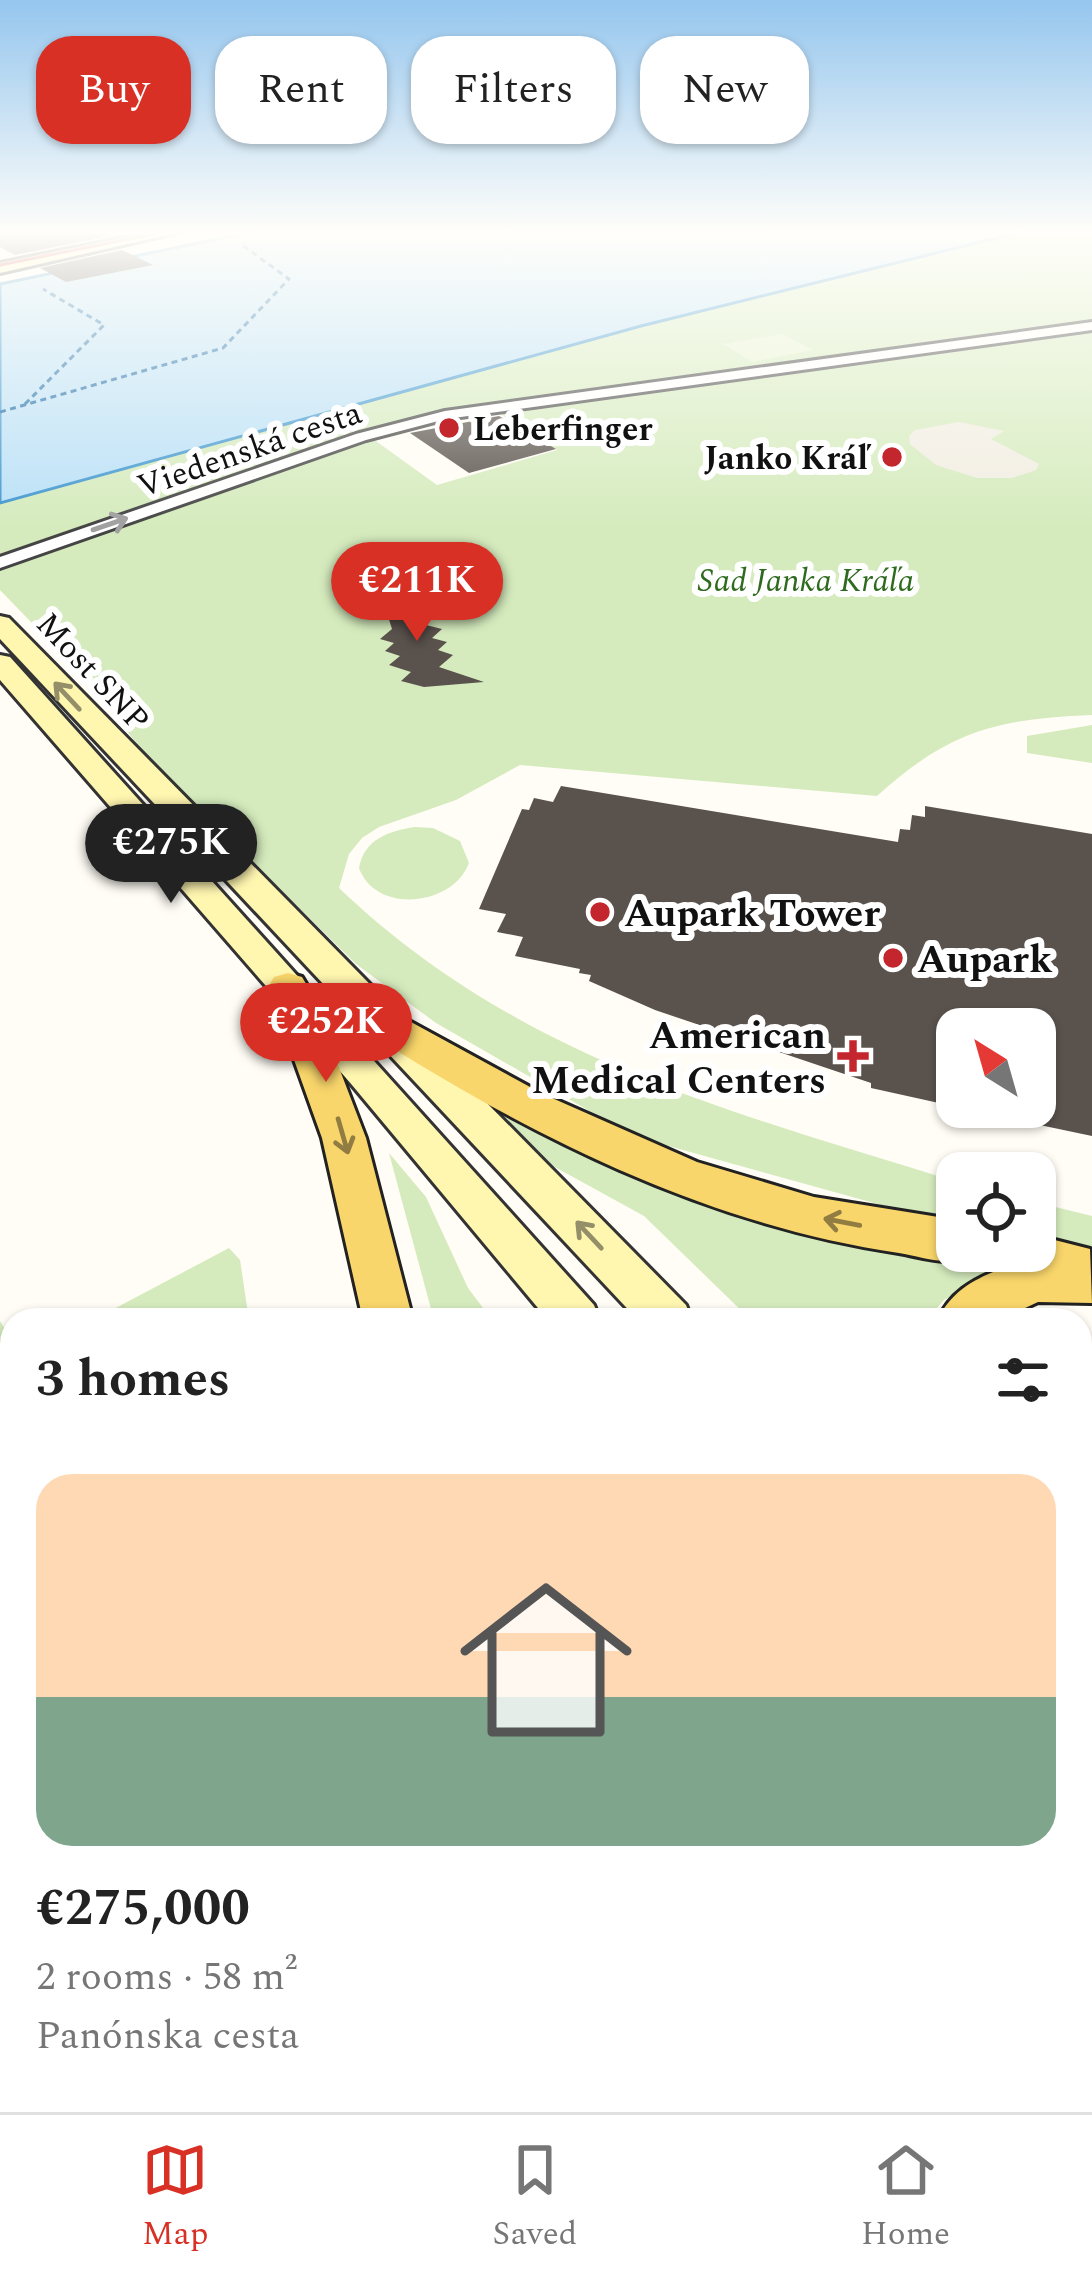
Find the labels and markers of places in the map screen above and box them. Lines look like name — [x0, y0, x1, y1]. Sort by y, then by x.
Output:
place label: Leberfinger — [473, 405, 652, 455]
marker: Leberfinger — [436, 415, 462, 441]
place label: Janko Kráľ — [704, 434, 871, 484]
marker: Janko Kráľ — [879, 444, 905, 470]
pin: €211K — [333, 542, 501, 644]
pin: €275K — [87, 804, 255, 906]
place label: Aupark Tower — [624, 885, 880, 944]
marker: Aupark Tower — [587, 899, 613, 925]
place label: Aupark — [917, 931, 1053, 990]
marker: Aupark — [880, 945, 906, 971]
pin: €252K — [242, 983, 410, 1085]
place label: American Medical Centers — [531, 1007, 826, 1111]
marker: American Medical Centers — [837, 1040, 869, 1072]

